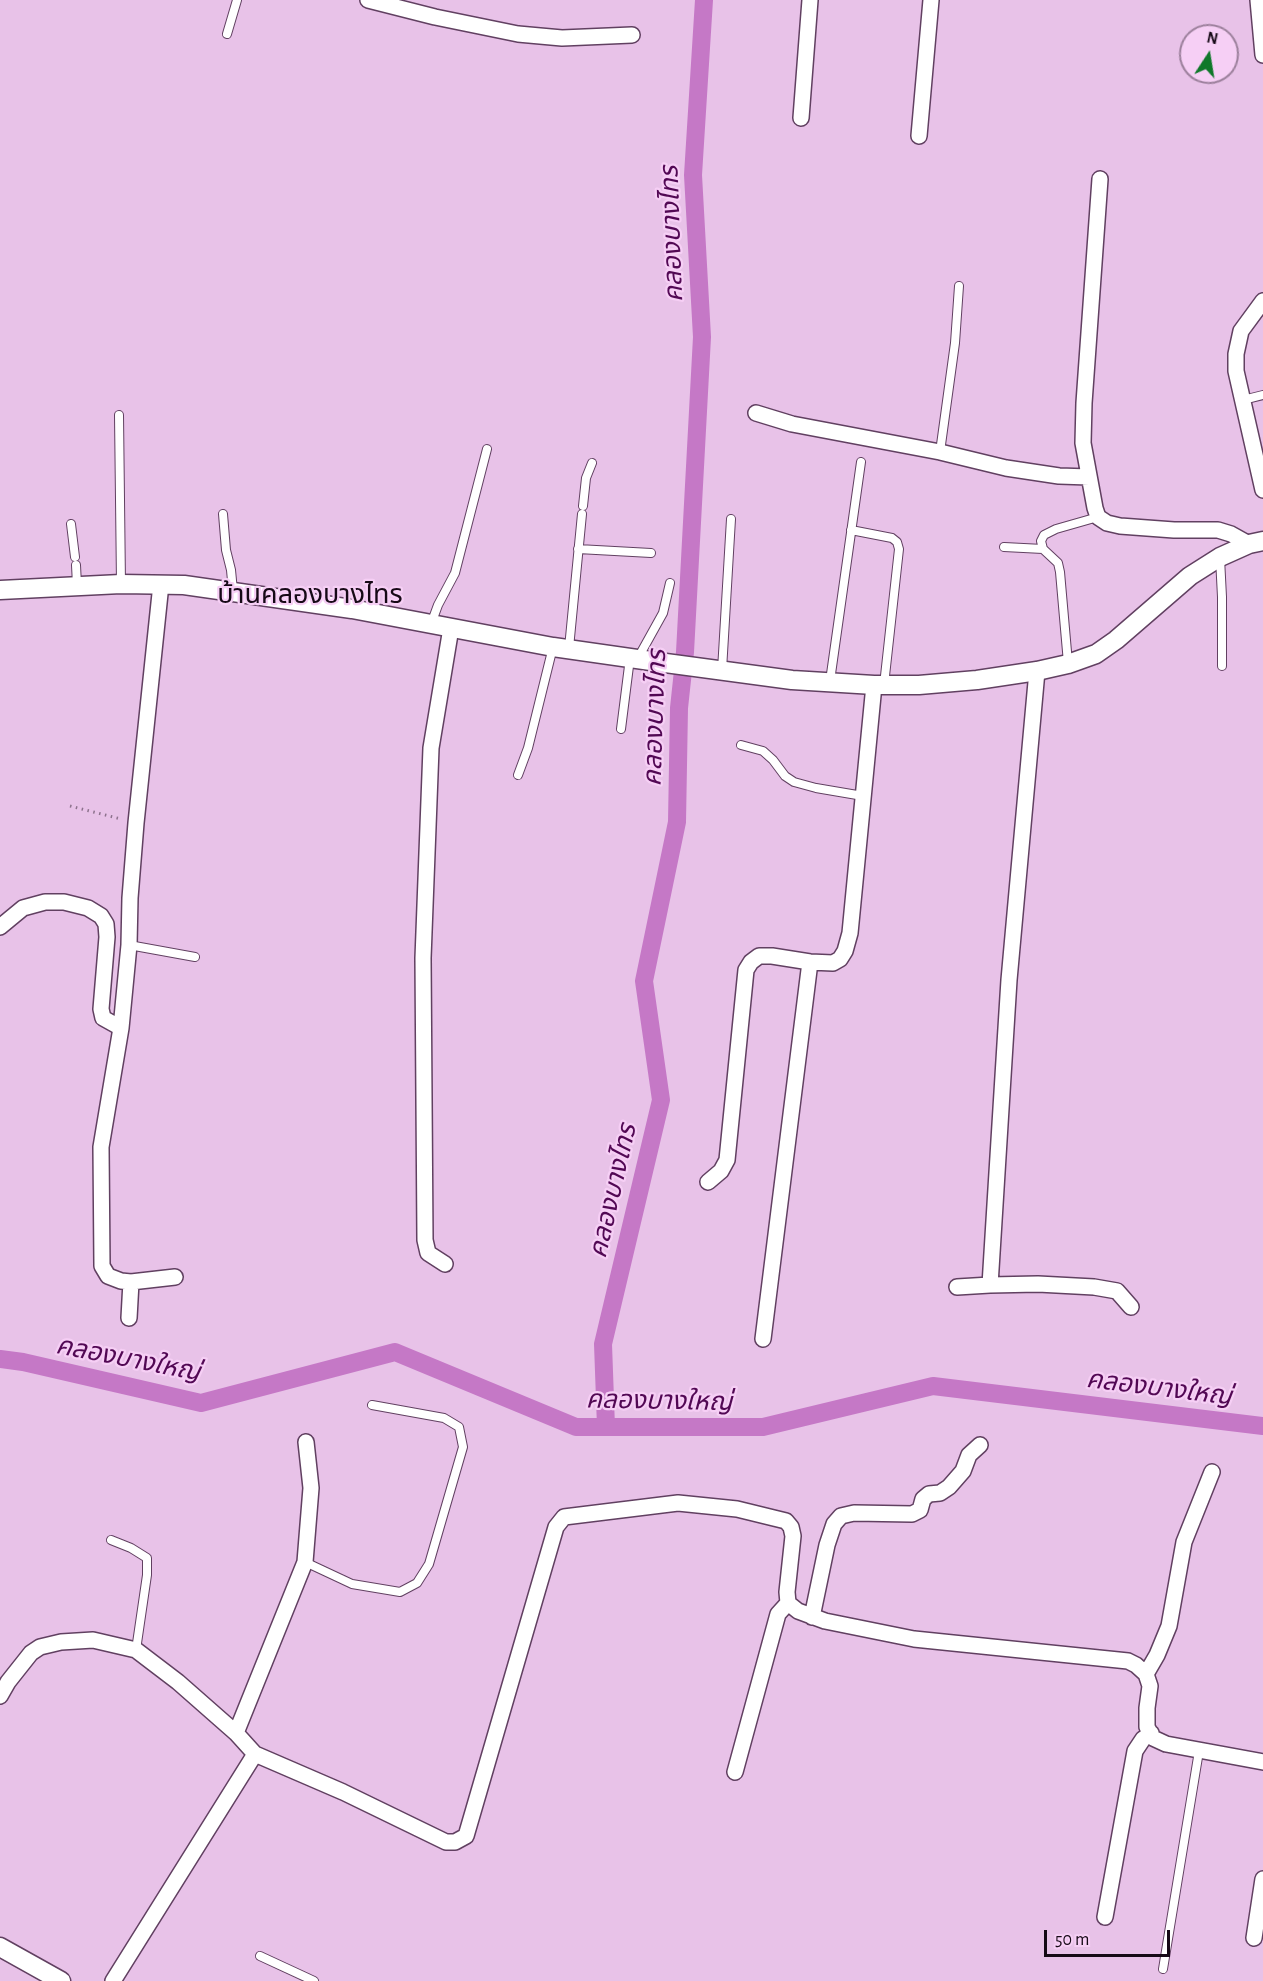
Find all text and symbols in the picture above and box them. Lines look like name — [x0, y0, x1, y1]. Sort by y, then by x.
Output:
north arrow — [1179, 24, 1239, 84]
text: N — [1205, 29, 1219, 47]
water label: คลองบางไทร — [654, 165, 690, 303]
district label: บ้านคลองบางไทร — [217, 579, 403, 611]
water label: คลองบางไทร — [637, 649, 673, 787]
water label: คลองบางไทร — [582, 1121, 644, 1261]
water label: คลองบางใหญ่ — [53, 1330, 203, 1388]
water label: คลองบางใหญ่ — [1084, 1364, 1234, 1412]
water label: คลองบางใหญ่ — [586, 1384, 732, 1418]
scale bar — [1047, 1918, 1173, 1956]
text: 50 m — [1055, 1931, 1089, 1949]

